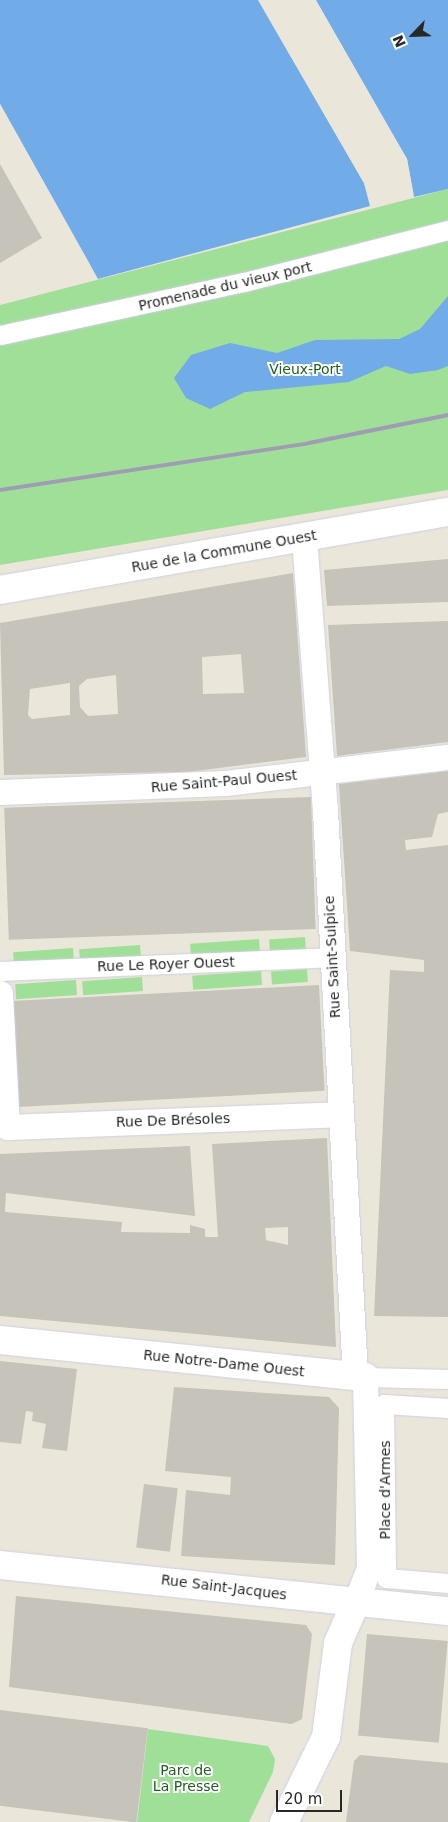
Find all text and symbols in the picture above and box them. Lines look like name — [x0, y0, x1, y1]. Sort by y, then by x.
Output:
north arrow — [388, 10, 438, 60]
text: N — [390, 32, 409, 50]
street label: Promenade du vieux port — [137, 258, 313, 314]
park label: Vieux-Port — [269, 361, 341, 377]
street label: Rue de la Commune Ouest — [130, 526, 318, 576]
street label: Rue Saint-Paul Ouest — [150, 766, 298, 796]
street label: Rue Saint-Sulpice — [320, 895, 344, 1019]
street label: Rue Le Royer Ouest — [97, 953, 235, 975]
street label: Rue De Brésoles — [116, 1110, 230, 1130]
street label: Rue Notre-Dame Ouest — [143, 1346, 305, 1380]
street label: Place d'Armes — [377, 1440, 393, 1540]
street label: Rue Saint-Jacques — [160, 1571, 288, 1603]
park label: Parc de La Presse — [153, 1762, 219, 1794]
scale bar — [278, 1780, 344, 1812]
text: 20 m — [284, 1790, 322, 1808]

